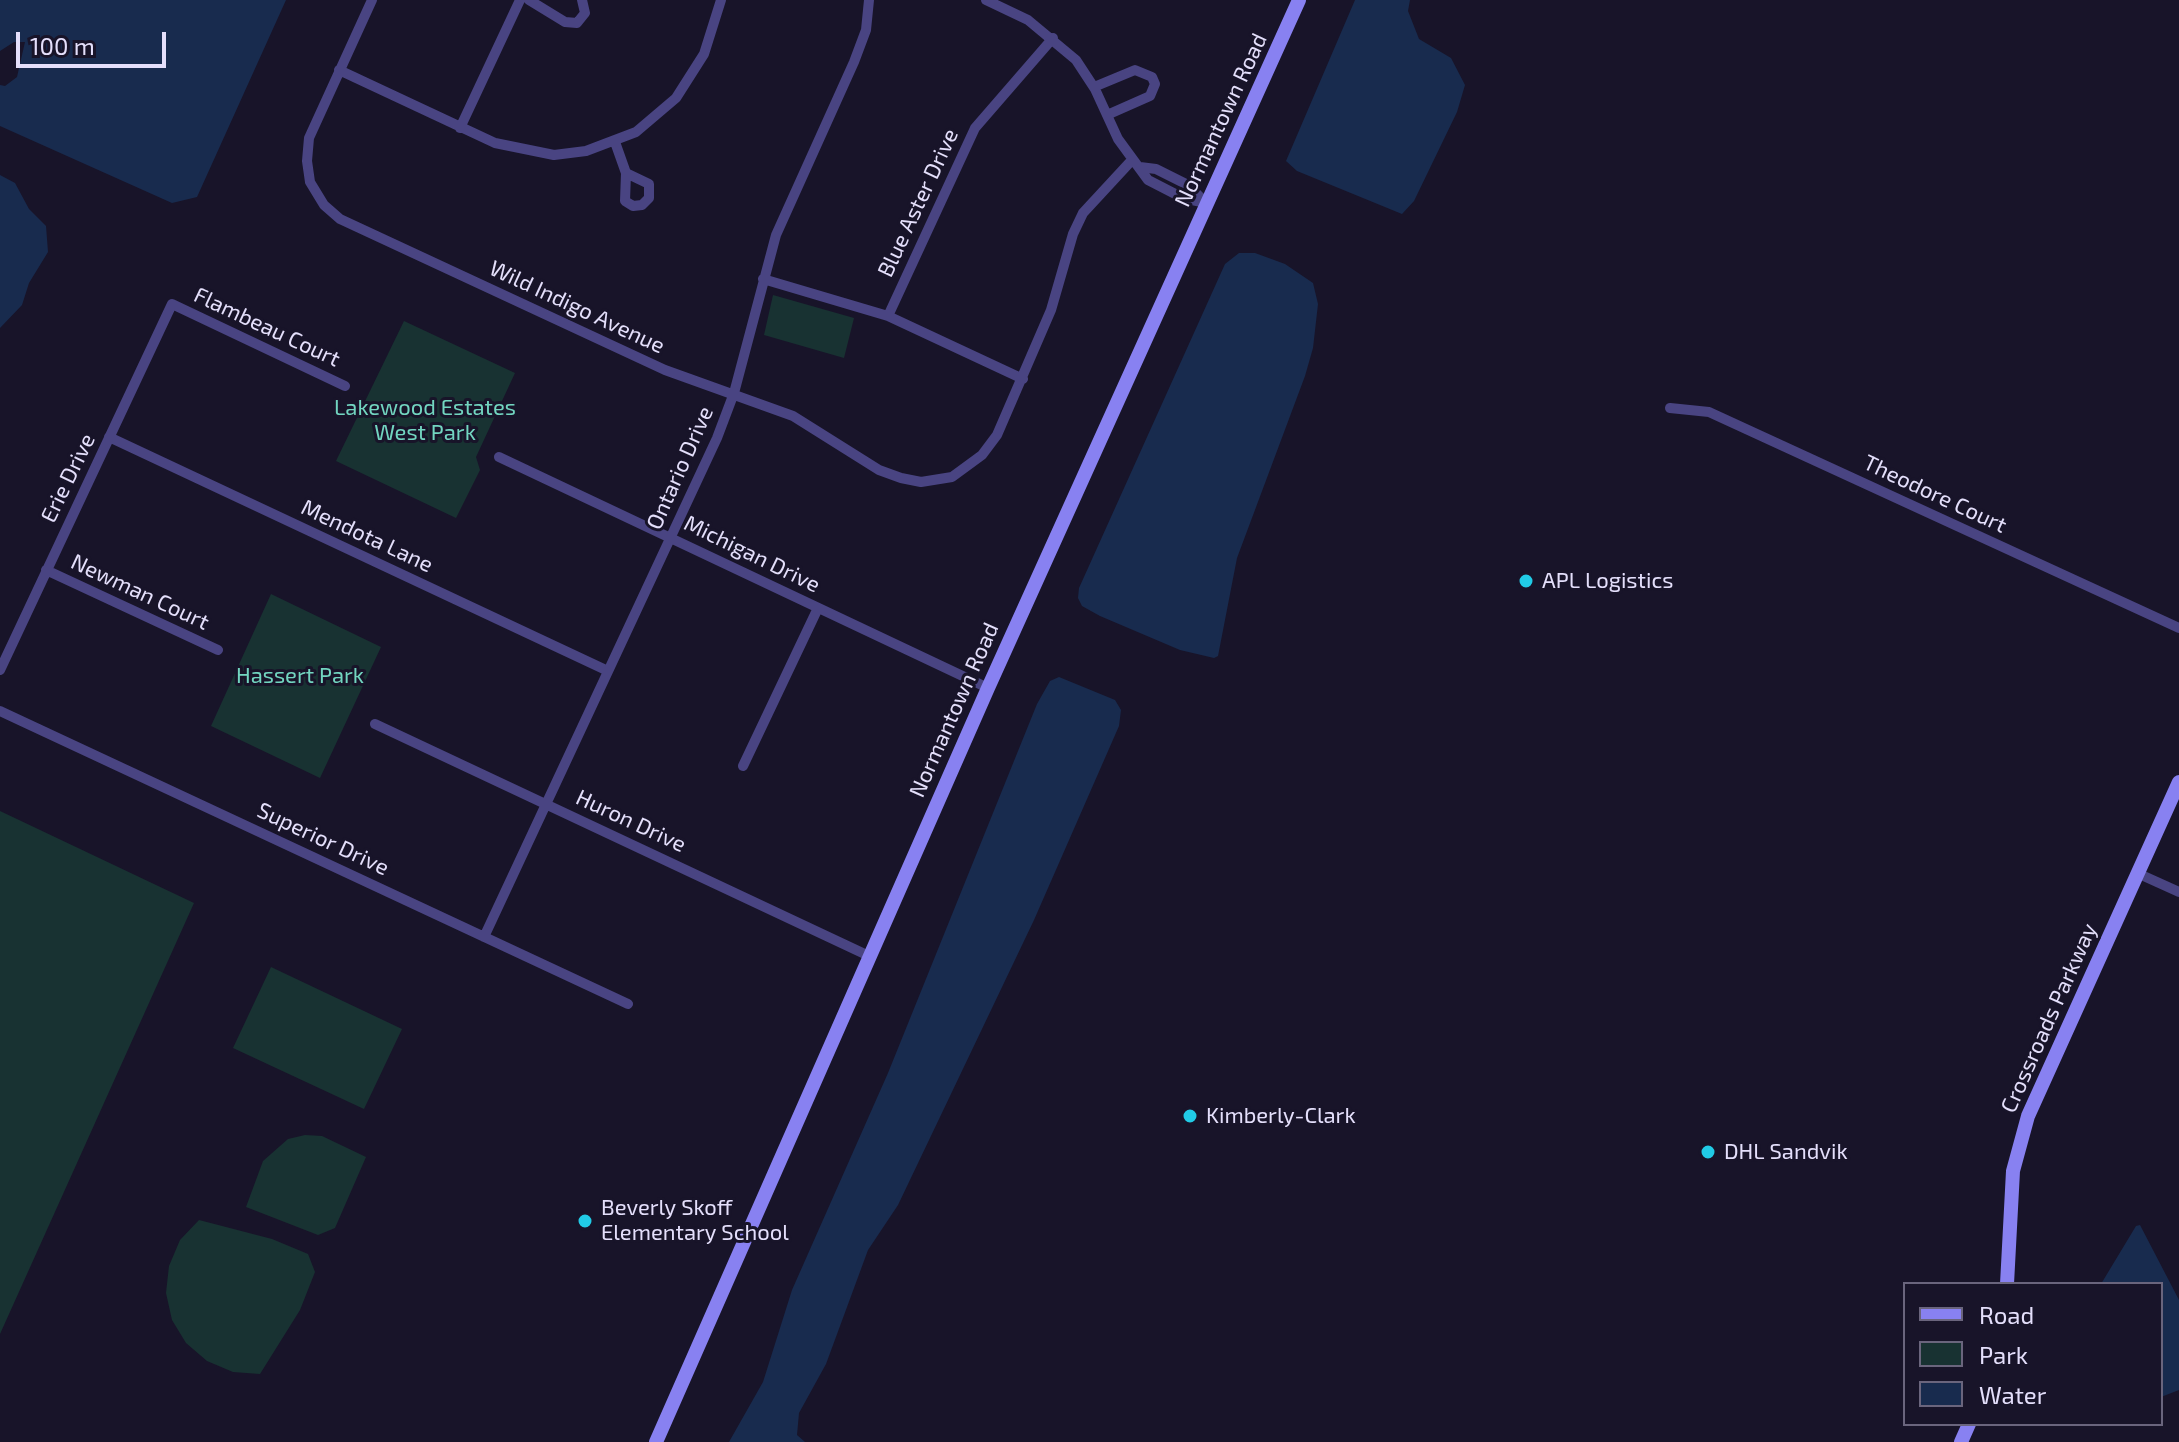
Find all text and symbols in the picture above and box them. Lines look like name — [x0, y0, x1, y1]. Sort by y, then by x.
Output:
scale bar — [20, 16, 170, 66]
street label: Normantown Road — [1169, 29, 1273, 211]
text: 100 m — [30, 31, 95, 60]
street label: Blue Aster Drive — [872, 125, 964, 281]
street label: Wild Indigo Avenue — [485, 255, 669, 359]
street label: Flambeau Court — [190, 282, 344, 372]
park label: Lakewood Estates West Park — [334, 395, 516, 446]
street label: Ontario Drive — [641, 402, 719, 534]
street label: Erie Drive — [35, 429, 101, 527]
street label: Theodore Court — [1859, 449, 2011, 539]
street label: Mendota Lane — [297, 494, 437, 578]
street label: Michigan Drive — [680, 510, 824, 598]
street label: Newman Court — [67, 548, 213, 636]
place label: APL Logistics — [1542, 568, 1673, 594]
marker: APL Logistics — [1517, 572, 1535, 590]
street label: Normantown Road — [904, 619, 1004, 801]
park label: Hassert Park — [236, 663, 364, 689]
street label: Huron Drive — [572, 784, 690, 858]
street label: Superior Drive — [253, 797, 393, 881]
street label: Crossroads Parkway — [1995, 919, 2103, 1117]
place label: Kimberly-Clark — [1206, 1103, 1356, 1129]
marker: Kimberly-Clark — [1181, 1107, 1199, 1125]
place label: DHL Sandvik — [1724, 1139, 1848, 1165]
marker: DHL Sandvik — [1699, 1143, 1717, 1161]
place label: Beverly Skoff Elementary School — [601, 1195, 789, 1246]
marker: Beverly Skoff Elementary School — [576, 1212, 594, 1230]
legend — [1903, 1282, 2163, 1426]
text: Road — [1979, 1300, 2034, 1329]
text: Park — [1979, 1340, 2028, 1369]
text: Water — [1979, 1380, 2046, 1409]

